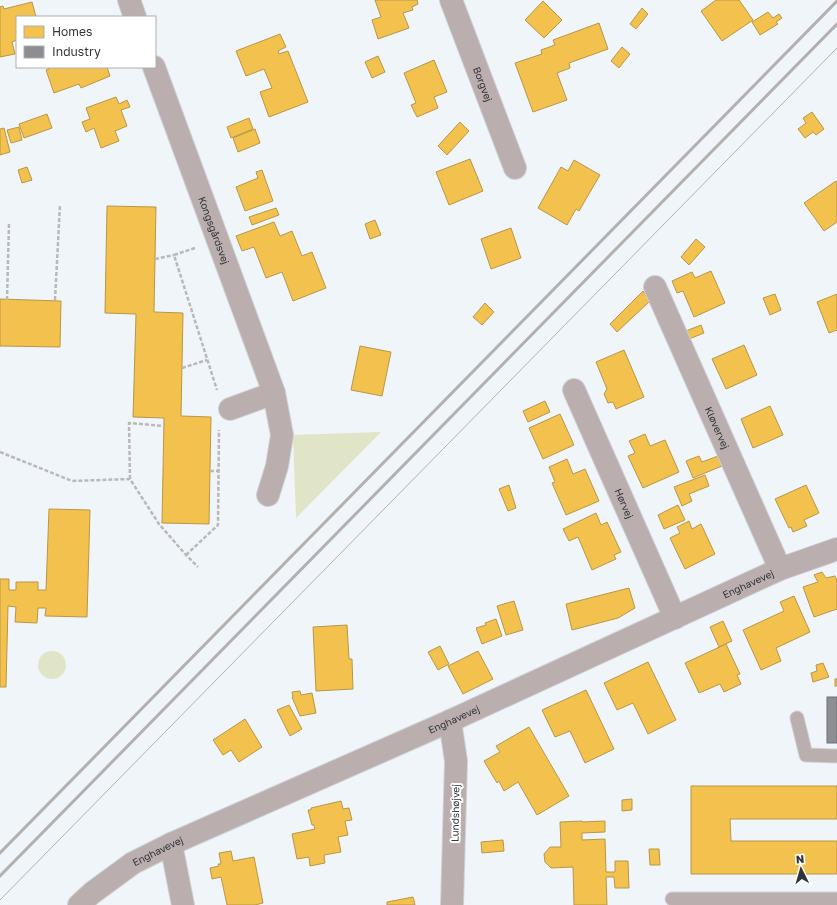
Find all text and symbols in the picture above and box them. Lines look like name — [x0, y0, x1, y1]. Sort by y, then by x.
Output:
legend — [16, 16, 156, 68]
text: Homes — [52, 24, 92, 39]
text: Industry — [52, 44, 101, 59]
street label: Borgvej — [471, 65, 495, 103]
street label: Kongsgårdsvej — [196, 195, 232, 266]
street label: Kløvervej — [703, 405, 732, 451]
street label: Hørvej — [612, 486, 636, 520]
street label: Enghavevej — [721, 567, 775, 601]
street label: Enghavevej — [426, 702, 481, 736]
street label: Lundshøjvej — [448, 784, 462, 842]
street label: Enghavevej — [130, 833, 185, 868]
north arrow — [781, 849, 821, 889]
text: N — [795, 852, 805, 865]

